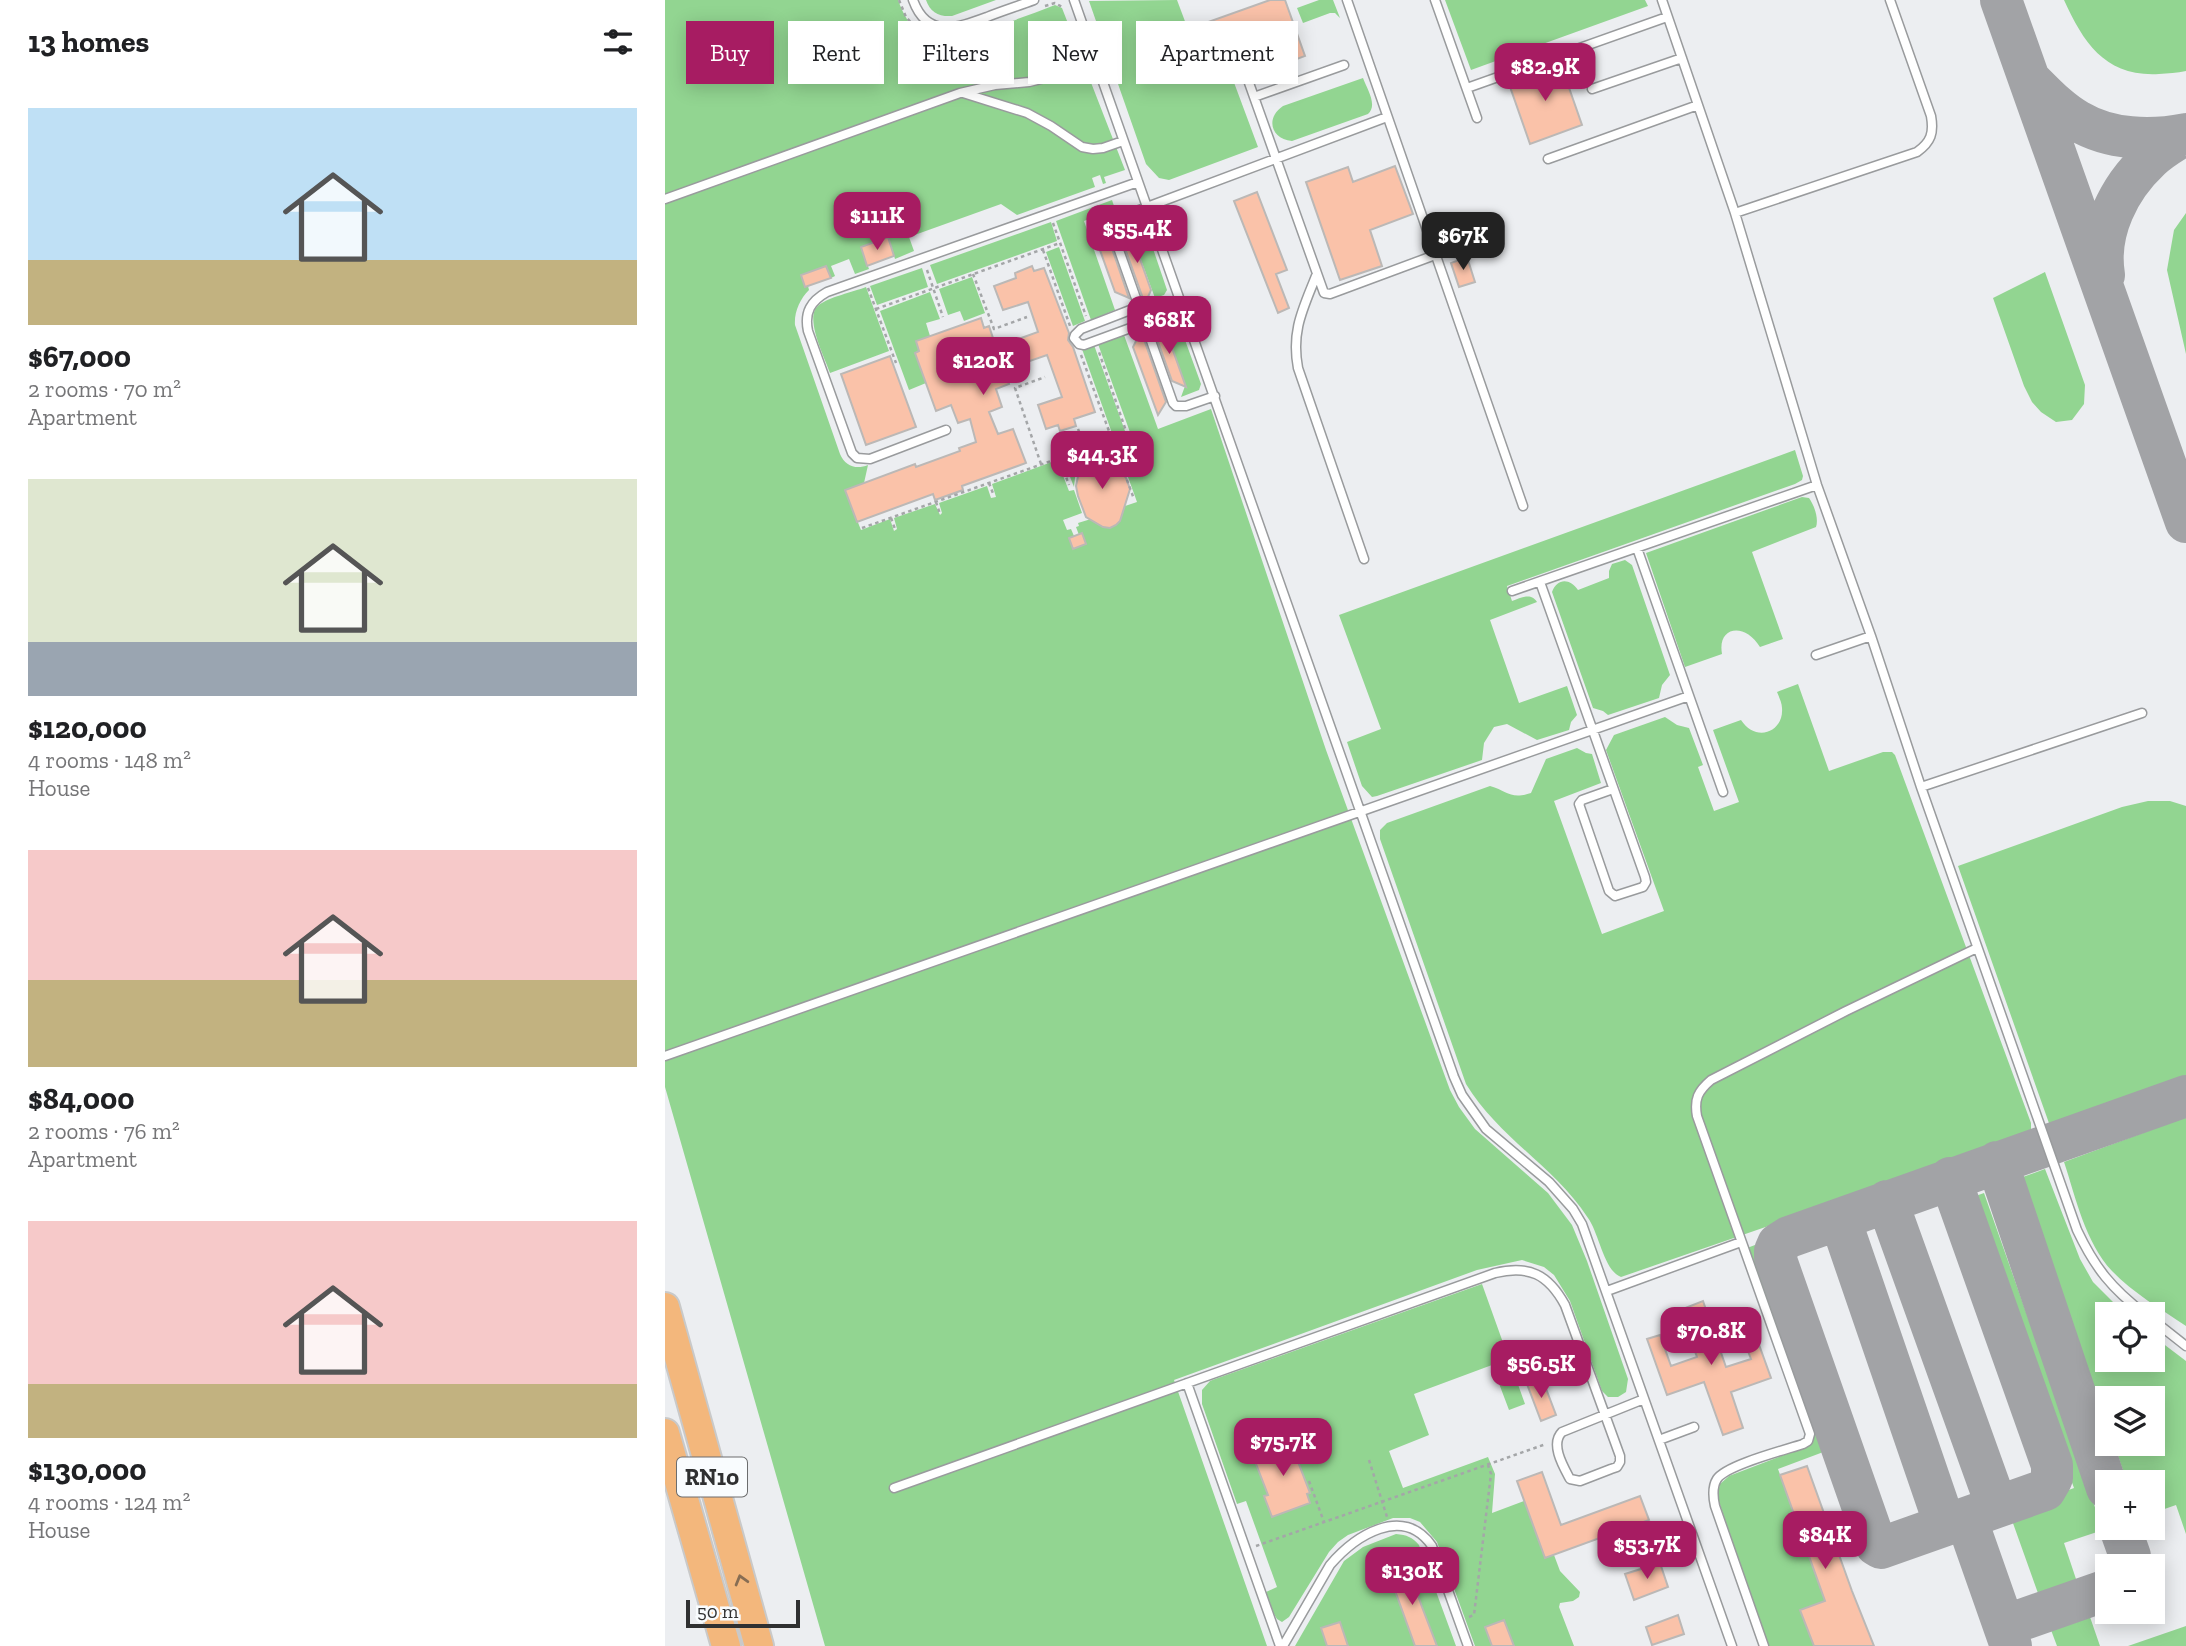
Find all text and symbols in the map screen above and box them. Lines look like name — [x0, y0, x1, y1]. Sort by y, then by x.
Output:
chip: Buy — [686, 21, 774, 84]
chip: Rent — [788, 21, 884, 84]
chip: Filters — [898, 21, 1014, 84]
chip: New — [1028, 21, 1122, 84]
chip: Apartment — [1136, 21, 1298, 84]
icon: filters — [599, 23, 637, 61]
text: 13 homes — [28, 24, 149, 60]
pin: $82.9K — [1488, 43, 1602, 103]
text: $82.9K — [1510, 52, 1580, 80]
icon: home — [270, 154, 396, 280]
pin: $111K — [828, 192, 926, 252]
text: $111K — [850, 201, 904, 229]
pin: $55.4K — [1080, 205, 1194, 265]
pin: $67K — [1422, 212, 1504, 272]
text: $55.4K — [1102, 214, 1172, 242]
text: $67K — [1438, 221, 1488, 249]
pin: $68K — [1128, 296, 1210, 356]
text: $68K — [1143, 305, 1195, 333]
pin: $120K — [934, 338, 1032, 397]
text: $67,000 — [28, 339, 131, 375]
text: $120K — [952, 346, 1014, 374]
text: 2 rooms · 70 m² — [28, 375, 181, 403]
text: Apartment — [28, 403, 137, 431]
pin: $44.3K — [1045, 432, 1159, 491]
text: $44.3K — [1067, 440, 1137, 468]
icon: home — [270, 525, 396, 651]
text: $120,000 — [28, 710, 147, 746]
text: 4 rooms · 148 m² — [28, 746, 191, 774]
text: House — [28, 774, 90, 802]
icon: home — [270, 896, 396, 1022]
text: $84,000 — [28, 1081, 135, 1117]
text: 2 rooms · 76 m² — [28, 1117, 180, 1145]
text: Apartment — [28, 1145, 137, 1173]
icon: home — [270, 1267, 396, 1393]
map controls — [2095, 1302, 2165, 1624]
button: locate — [2095, 1302, 2165, 1372]
pin: $70.8K — [1654, 1308, 1768, 1367]
text: $70.8K — [1676, 1316, 1746, 1344]
pin: $56.5K — [1484, 1340, 1598, 1400]
text: $56.5K — [1507, 1349, 1575, 1377]
button: layers — [2095, 1386, 2165, 1456]
pin: $75.7K — [1226, 1418, 1340, 1478]
text: $75.7K — [1250, 1427, 1316, 1455]
text: $130,000 — [28, 1452, 147, 1488]
road number: RN10 — [677, 1458, 747, 1496]
button: + — [2095, 1470, 2165, 1540]
text: 4 rooms · 124 m² — [28, 1488, 190, 1516]
pin: $84K — [1784, 1512, 1866, 1571]
text: House — [28, 1516, 90, 1544]
text: $84K — [1799, 1520, 1851, 1548]
pin: $53.7K — [1590, 1522, 1704, 1581]
text: $53.7K — [1613, 1530, 1681, 1558]
pin: $130K — [1363, 1548, 1461, 1607]
button: − — [2095, 1554, 2165, 1624]
text: $130K — [1381, 1556, 1443, 1584]
one-way arrow — [735, 1574, 749, 1586]
scale bar — [686, 1597, 800, 1629]
text: 50 m — [697, 1600, 738, 1623]

